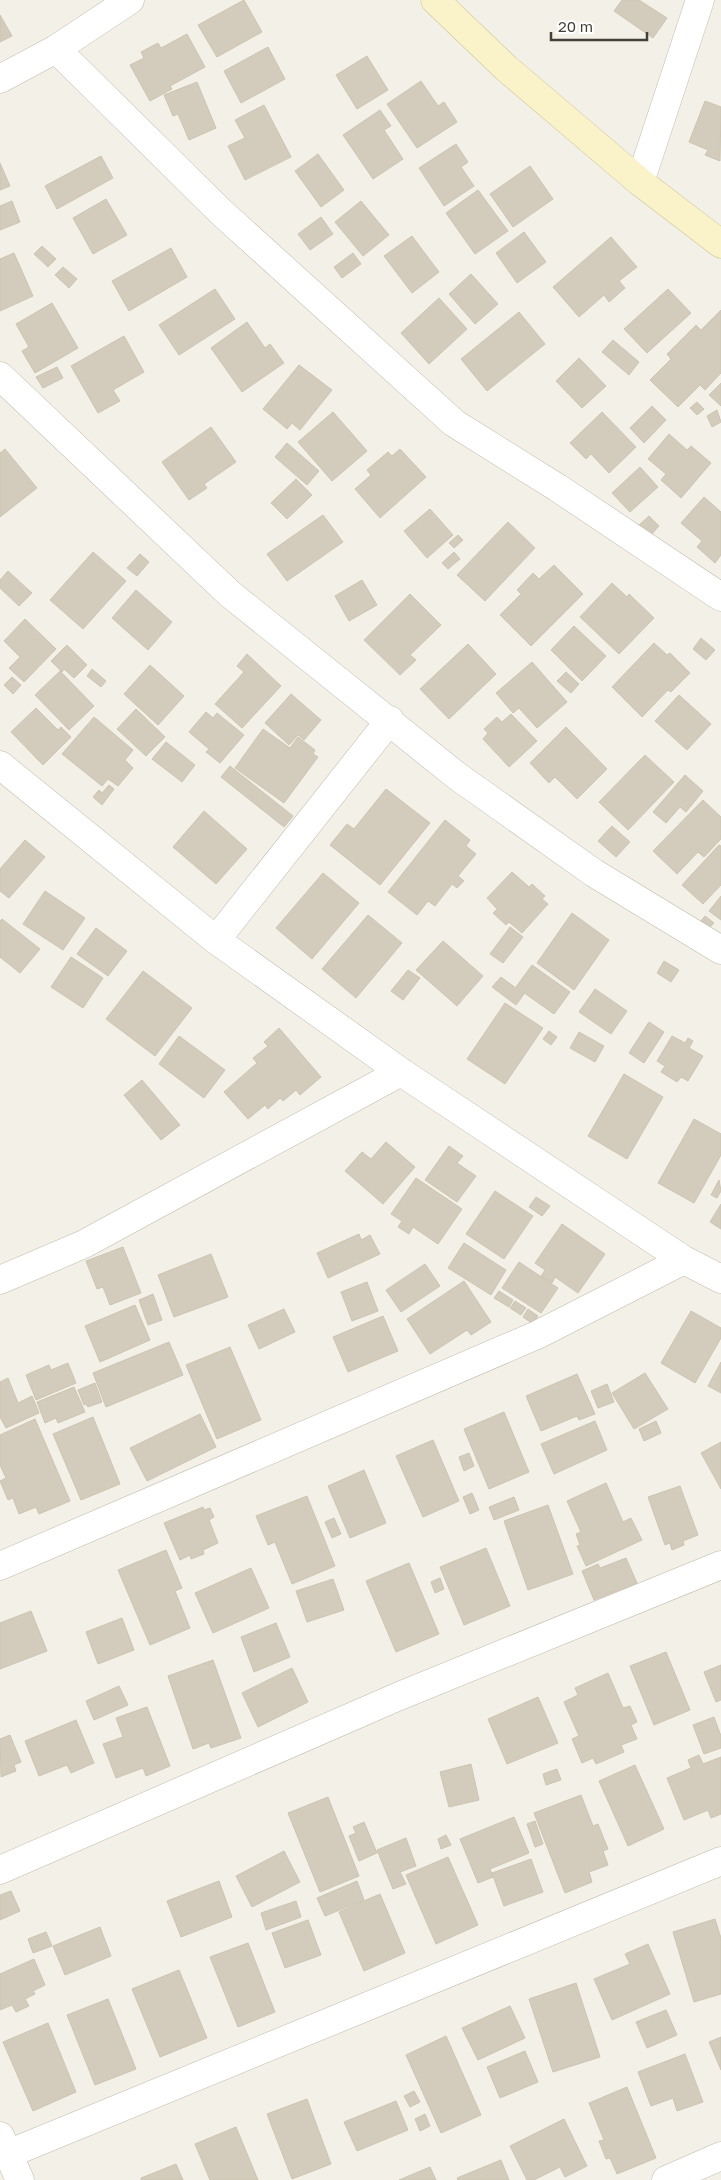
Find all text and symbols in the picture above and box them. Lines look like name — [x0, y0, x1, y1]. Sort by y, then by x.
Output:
scale bar — [551, 10, 647, 42]
text: 20 m — [558, 17, 593, 35]

